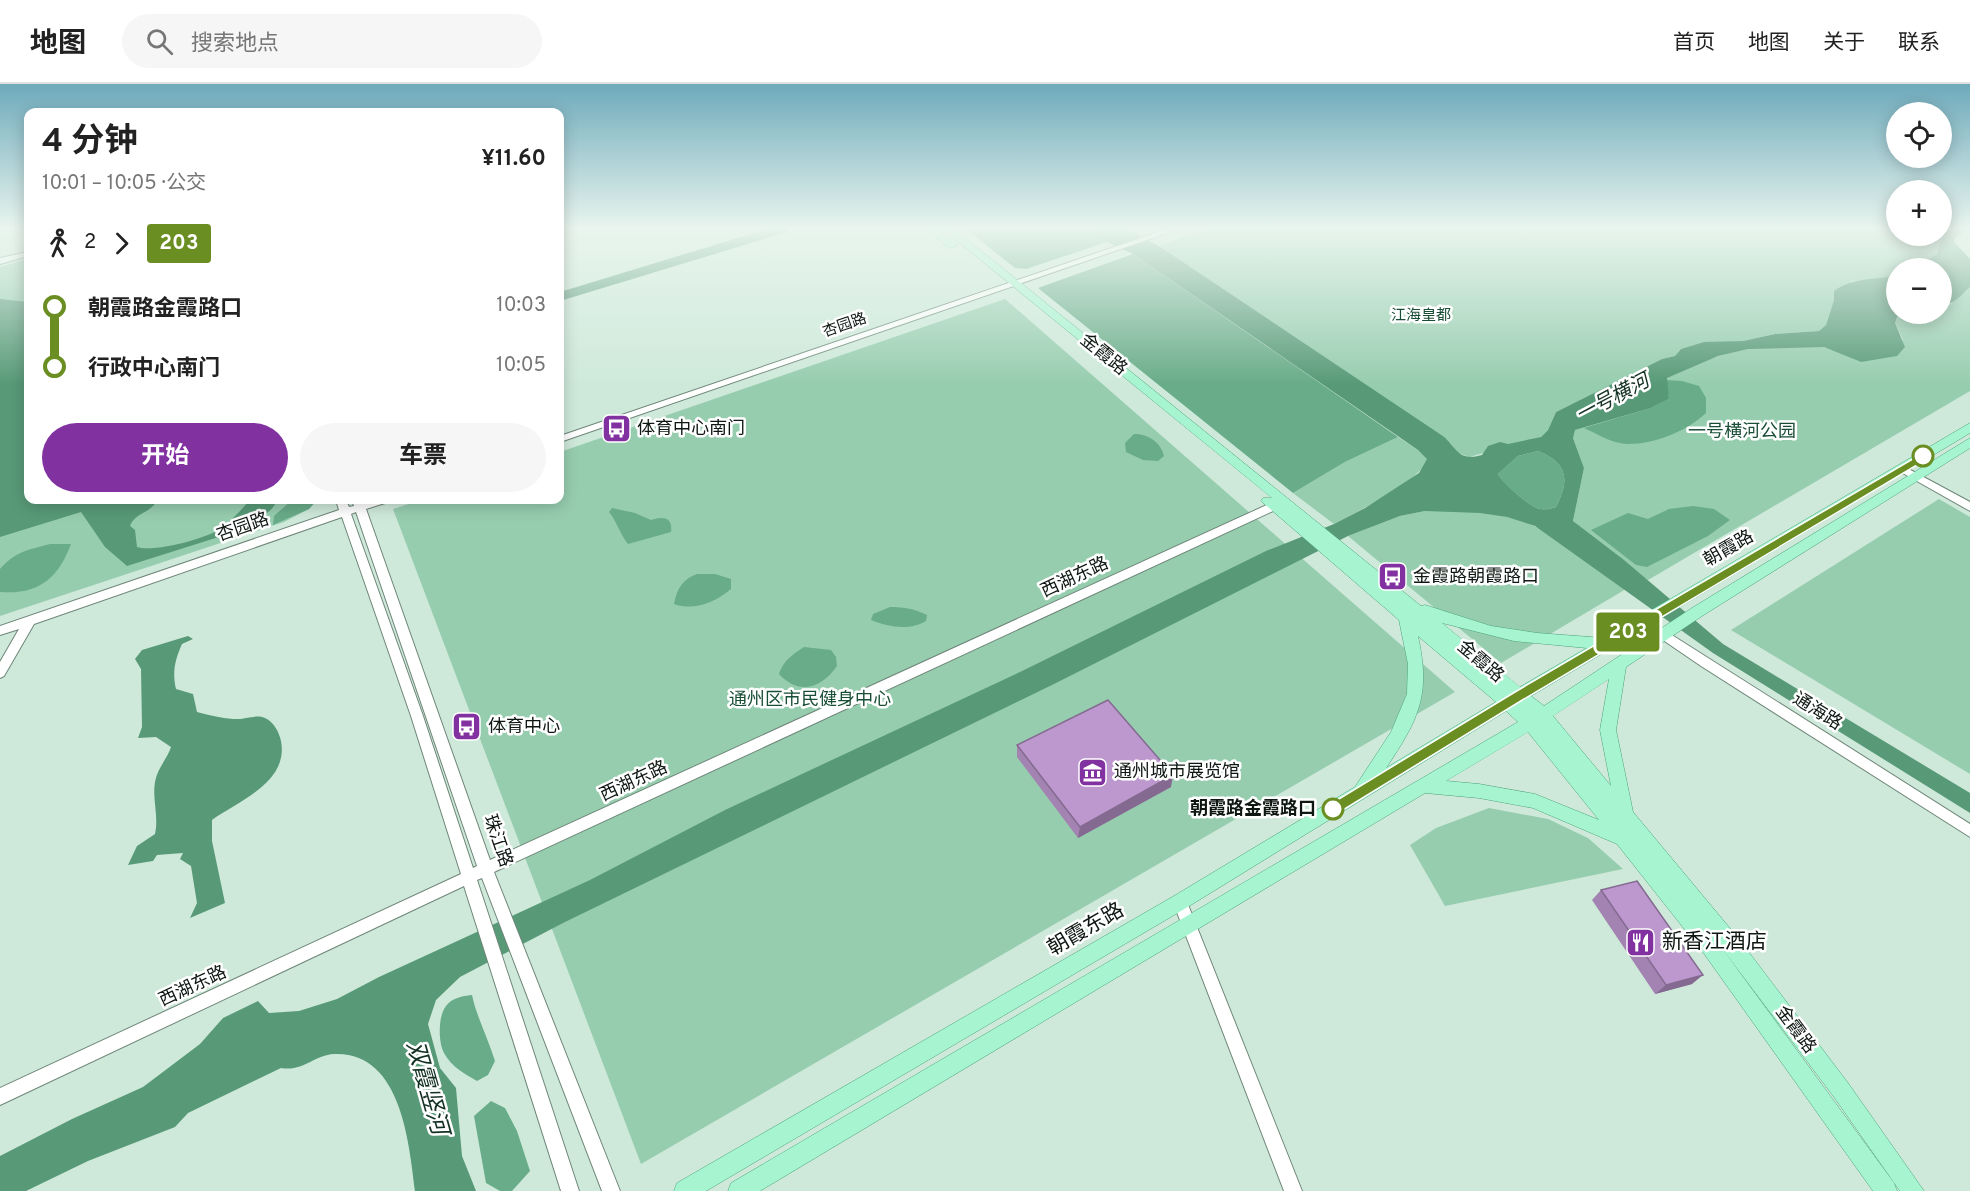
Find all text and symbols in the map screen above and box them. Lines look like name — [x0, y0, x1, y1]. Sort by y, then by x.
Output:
search box — [122, 14, 542, 68]
icon: search — [143, 25, 176, 58]
text: 地图 — [30, 27, 86, 63]
text: 首页 — [1673, 30, 1715, 57]
text: 地图 — [1748, 30, 1790, 57]
text: 关于 — [1823, 30, 1865, 57]
text: 联系 — [1898, 30, 1940, 57]
text: 搜索地点 — [191, 31, 279, 58]
map controls — [1886, 102, 1952, 324]
button: locate — [1886, 102, 1952, 168]
text: 4 分钟 — [42, 122, 137, 164]
text: ¥11.60 — [482, 146, 546, 173]
text: 10:01 – 10:05 · 公交 — [42, 171, 206, 197]
button: + — [1886, 180, 1952, 246]
icon: walk — [42, 227, 75, 260]
icon: forward — [105, 227, 138, 260]
text: 2 — [84, 230, 96, 256]
text: 203 — [159, 230, 199, 257]
button: − — [1886, 258, 1952, 324]
text: 10:03 — [496, 293, 546, 319]
text: 朝霞路金霞路口 — [88, 296, 242, 323]
park label: 江海皇都 — [1391, 307, 1451, 326]
street label: 杏园路 — [821, 310, 869, 342]
street label: 金霞路 — [1075, 329, 1131, 381]
text: 10:05 — [496, 353, 546, 379]
text: 行政中心南门 — [88, 356, 220, 383]
water label: 一号横河 — [1572, 367, 1658, 429]
bus stop icon: 体育中心南门 — [600, 413, 632, 445]
place label: 体育中心南门 — [637, 418, 745, 441]
park label: 一号横河公园 — [1688, 421, 1796, 444]
button: 开始 — [42, 423, 288, 492]
button: 车票 — [300, 423, 546, 492]
unlabelled marker — [1912, 445, 1934, 467]
street label: 杏园路 — [214, 508, 272, 548]
street label: 朝霞路 — [1700, 526, 1758, 572]
street label: 西湖东路 — [1038, 552, 1112, 604]
bus stop icon: 金霞路朝霞路口 — [1376, 561, 1408, 593]
place label: 金霞路朝霞路口 — [1413, 566, 1539, 589]
line badge: 203 — [1594, 612, 1662, 652]
text: 203 — [1608, 619, 1648, 646]
street label: 金霞路 — [1452, 636, 1508, 688]
street label: 通海路 — [1788, 688, 1846, 736]
park label: 通州区市民健身中心 — [729, 689, 891, 712]
bus stop icon: 体育中心 — [451, 711, 483, 743]
place label: 体育中心 — [488, 716, 560, 739]
street label: 西湖东路 — [597, 756, 671, 808]
museum icon: 通州城市展览馆 — [1077, 756, 1109, 788]
place label: 通州城市展览馆 — [1114, 761, 1240, 784]
place label: 朝霞路金霞路口 — [1190, 798, 1316, 821]
marker: 朝霞路金霞路口 — [1322, 798, 1344, 820]
street label: 珠江路 — [477, 812, 517, 870]
street label: 朝霞东路 — [1043, 897, 1129, 963]
restaurant icon: 新香江酒店 — [1625, 926, 1657, 958]
place label: 新香江酒店 — [1662, 929, 1767, 956]
street label: 西湖东路 — [156, 961, 230, 1013]
street label: 金霞路 — [1770, 1002, 1820, 1058]
water label: 双霞竖河 — [398, 1038, 455, 1142]

